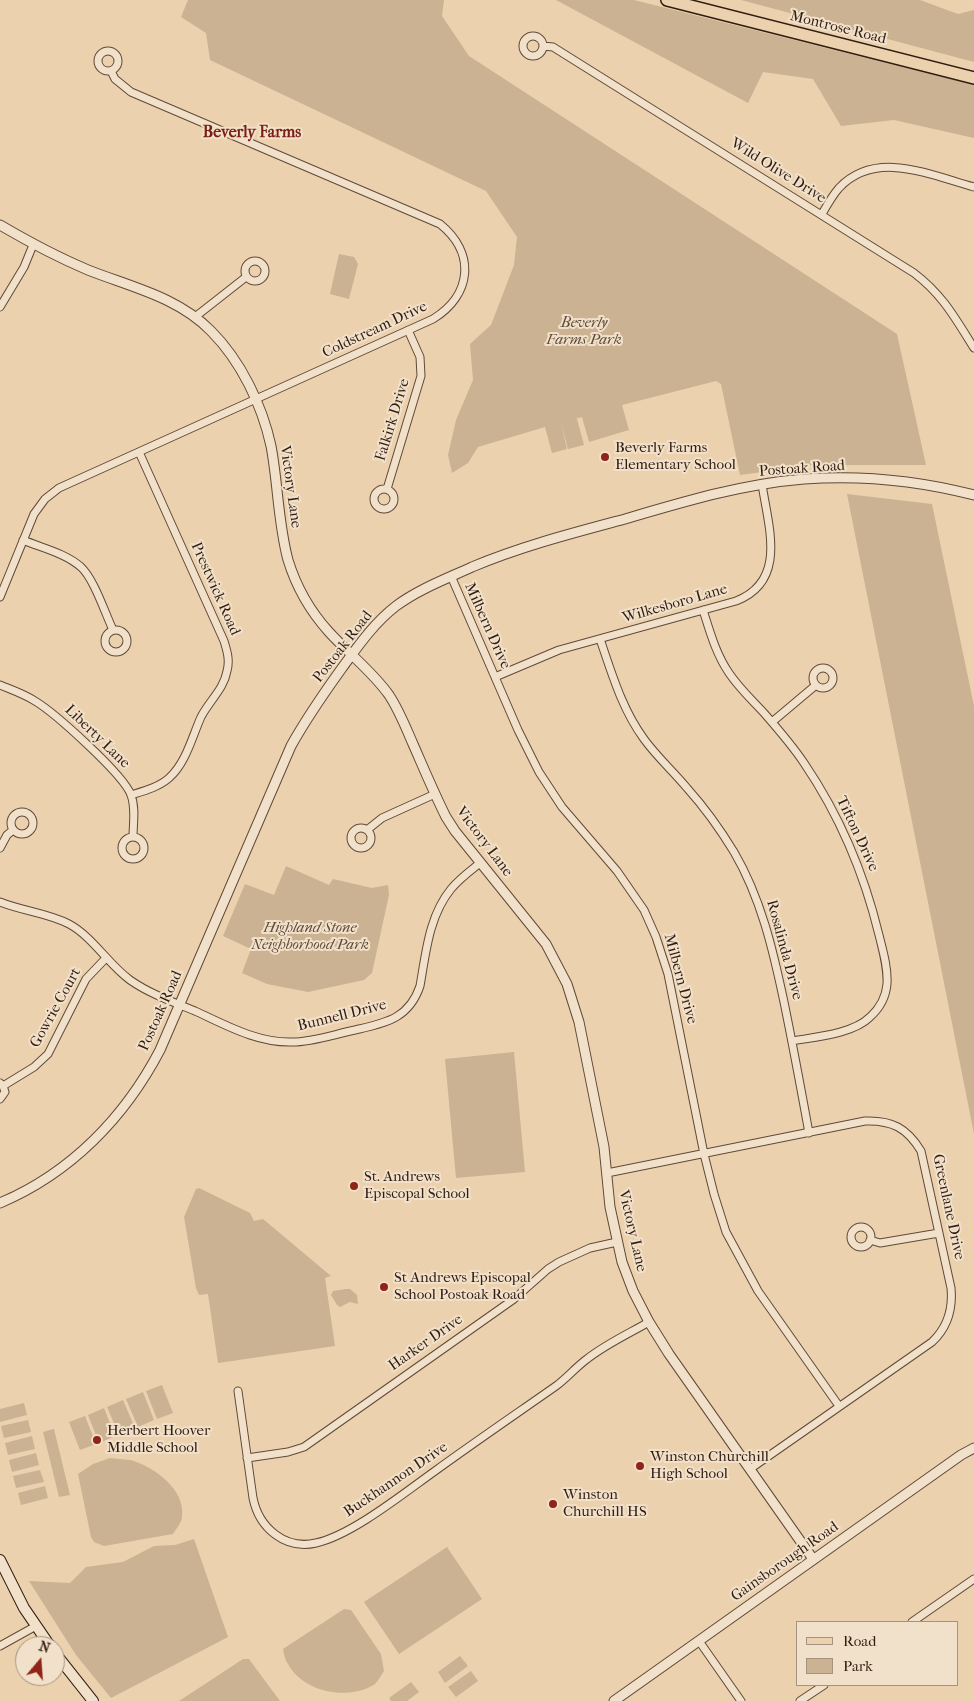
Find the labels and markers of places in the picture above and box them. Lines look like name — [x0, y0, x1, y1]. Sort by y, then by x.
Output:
place label: Beverly Farms Elementary School — [615, 439, 736, 474]
marker: Beverly Farms Elementary School — [599, 451, 611, 463]
place label: St. Andrews Episcopal School — [364, 1168, 470, 1203]
marker: St. Andrews Episcopal School — [348, 1180, 360, 1192]
place label: St Andrews Episcopal School Postoak Road — [394, 1269, 531, 1304]
marker: St Andrews Episcopal School Postoak Road — [378, 1281, 390, 1293]
place label: Herbert Hoover Middle School — [107, 1422, 210, 1457]
marker: Herbert Hoover Middle School — [91, 1434, 103, 1446]
place label: Winston Churchill High School — [650, 1448, 769, 1483]
marker: Winston Churchill High School — [634, 1460, 646, 1472]
place label: Winston Churchill HS — [563, 1486, 647, 1521]
marker: Winston Churchill HS — [547, 1498, 559, 1510]

